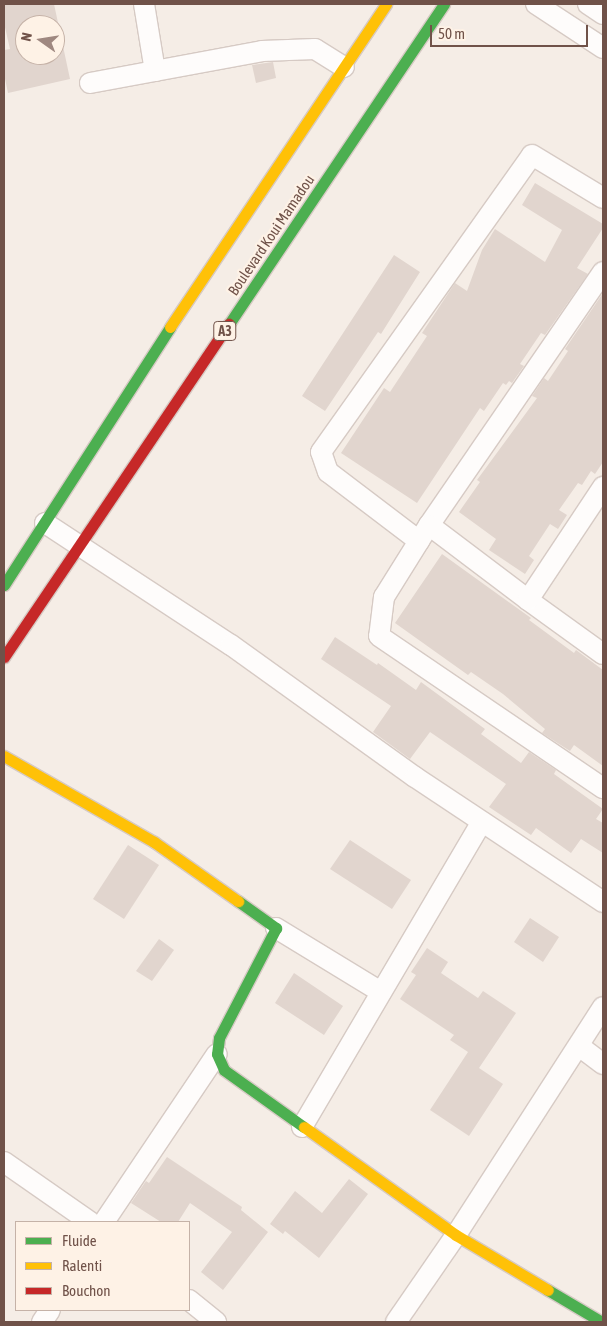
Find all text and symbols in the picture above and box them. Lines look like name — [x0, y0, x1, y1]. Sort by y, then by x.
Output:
north arrow — [15, 15, 65, 65]
scale bar — [432, 15, 590, 47]
text: 50 m — [438, 25, 465, 42]
text: N — [18, 31, 35, 43]
street label: Boulevard Koui Mamadou — [224, 171, 318, 299]
road number: A3 — [212, 320, 238, 342]
legend — [15, 1221, 190, 1311]
text: Fluide — [62, 1232, 97, 1249]
text: Ralenti — [62, 1257, 102, 1274]
text: Bouchon — [62, 1282, 111, 1299]

